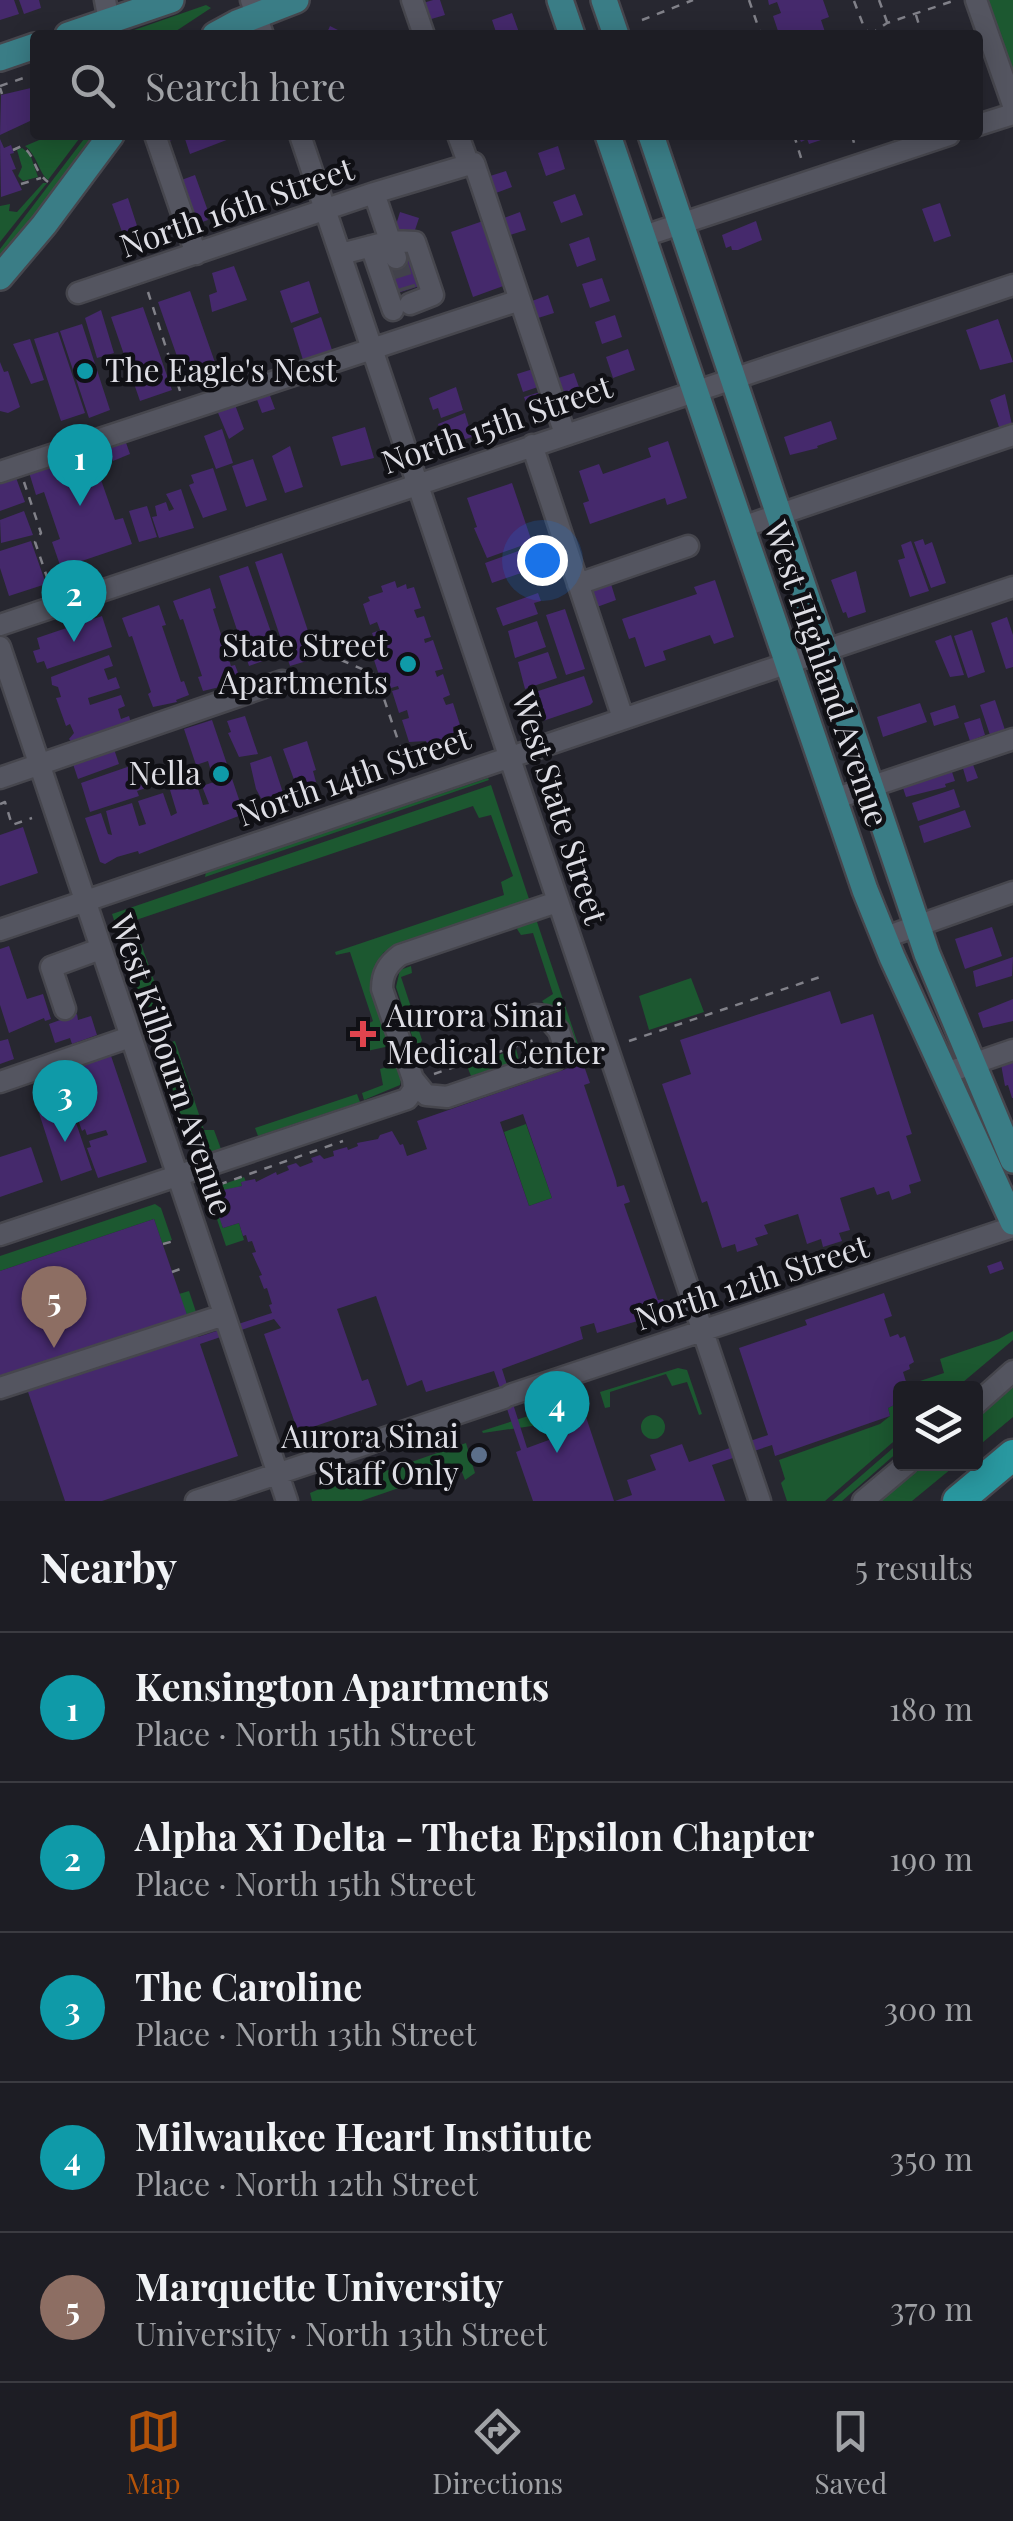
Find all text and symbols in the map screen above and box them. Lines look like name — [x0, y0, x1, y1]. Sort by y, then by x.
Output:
search box — [30, 30, 983, 140]
icon: search — [65, 58, 120, 113]
text: Search here — [145, 60, 346, 111]
street label: North 16th Street — [114, 145, 359, 266]
place label: The Eagle's Nest — [105, 347, 337, 390]
marker: The Eagle's Nest — [74, 360, 96, 382]
street label: North 15th Street — [375, 363, 618, 482]
pin: 1 — [48, 424, 112, 506]
street label: West Highland Avenue — [756, 514, 901, 832]
your location — [517, 535, 568, 586]
pin: 2 — [42, 560, 106, 642]
place label: State Street Apartments — [217, 622, 389, 702]
marker: State Street Apartments — [397, 653, 419, 675]
street label: West State Street — [503, 685, 619, 930]
street label: North 14th Street — [231, 714, 476, 835]
place label: Nella — [129, 750, 201, 793]
marker: Nella — [210, 763, 232, 785]
street label: West Kilbourn Avenue — [101, 907, 245, 1220]
place label: Aurora Sinai Medical Center — [385, 992, 605, 1072]
marker: Aurora Sinai Medical Center — [350, 1021, 376, 1047]
pin: 3 — [32, 1060, 98, 1142]
street label: North 12th Street — [629, 1222, 874, 1339]
pin: 5 — [22, 1266, 86, 1348]
pin: 4 — [524, 1370, 590, 1453]
map controls — [893, 1381, 983, 1471]
button: layers — [893, 1381, 983, 1471]
place label: Aurora Sinai Staff Only — [280, 1413, 459, 1493]
marker: Aurora Sinai Staff Only — [468, 1444, 490, 1466]
text: Nearby — [40, 1538, 177, 1594]
text: 5 results — [855, 1545, 973, 1588]
text: Kensington Apartments — [135, 1660, 549, 1711]
text: 1 — [66, 1686, 79, 1729]
text: 180 m — [889, 1686, 973, 1729]
text: Place · North 15th Street — [135, 1711, 475, 1754]
text: Alpha Xi Delta - Theta Epsilon Chapter — [135, 1810, 814, 1861]
text: 2 — [64, 1836, 81, 1879]
text: 190 m — [889, 1836, 973, 1879]
text: Place · North 15th Street — [135, 1861, 475, 1904]
text: The Caroline — [135, 1960, 362, 2011]
text: 3 — [65, 1986, 80, 2029]
text: 300 m — [884, 1986, 973, 2029]
text: Place · North 13th Street — [135, 2011, 476, 2054]
text: Milwaukee Heart Institute — [135, 2110, 592, 2161]
text: 4 — [64, 2136, 81, 2179]
text: 350 m — [890, 2136, 973, 2179]
text: Place · North 12th Street — [135, 2161, 478, 2204]
text: Marquette University — [135, 2260, 504, 2311]
text: 5 — [65, 2286, 80, 2329]
text: 370 m — [890, 2286, 973, 2329]
text: University · North 13th Street — [135, 2311, 547, 2354]
tab: Map — [126, 2404, 181, 2501]
tab: Directions — [432, 2404, 563, 2501]
tab: Saved — [814, 2404, 887, 2501]

